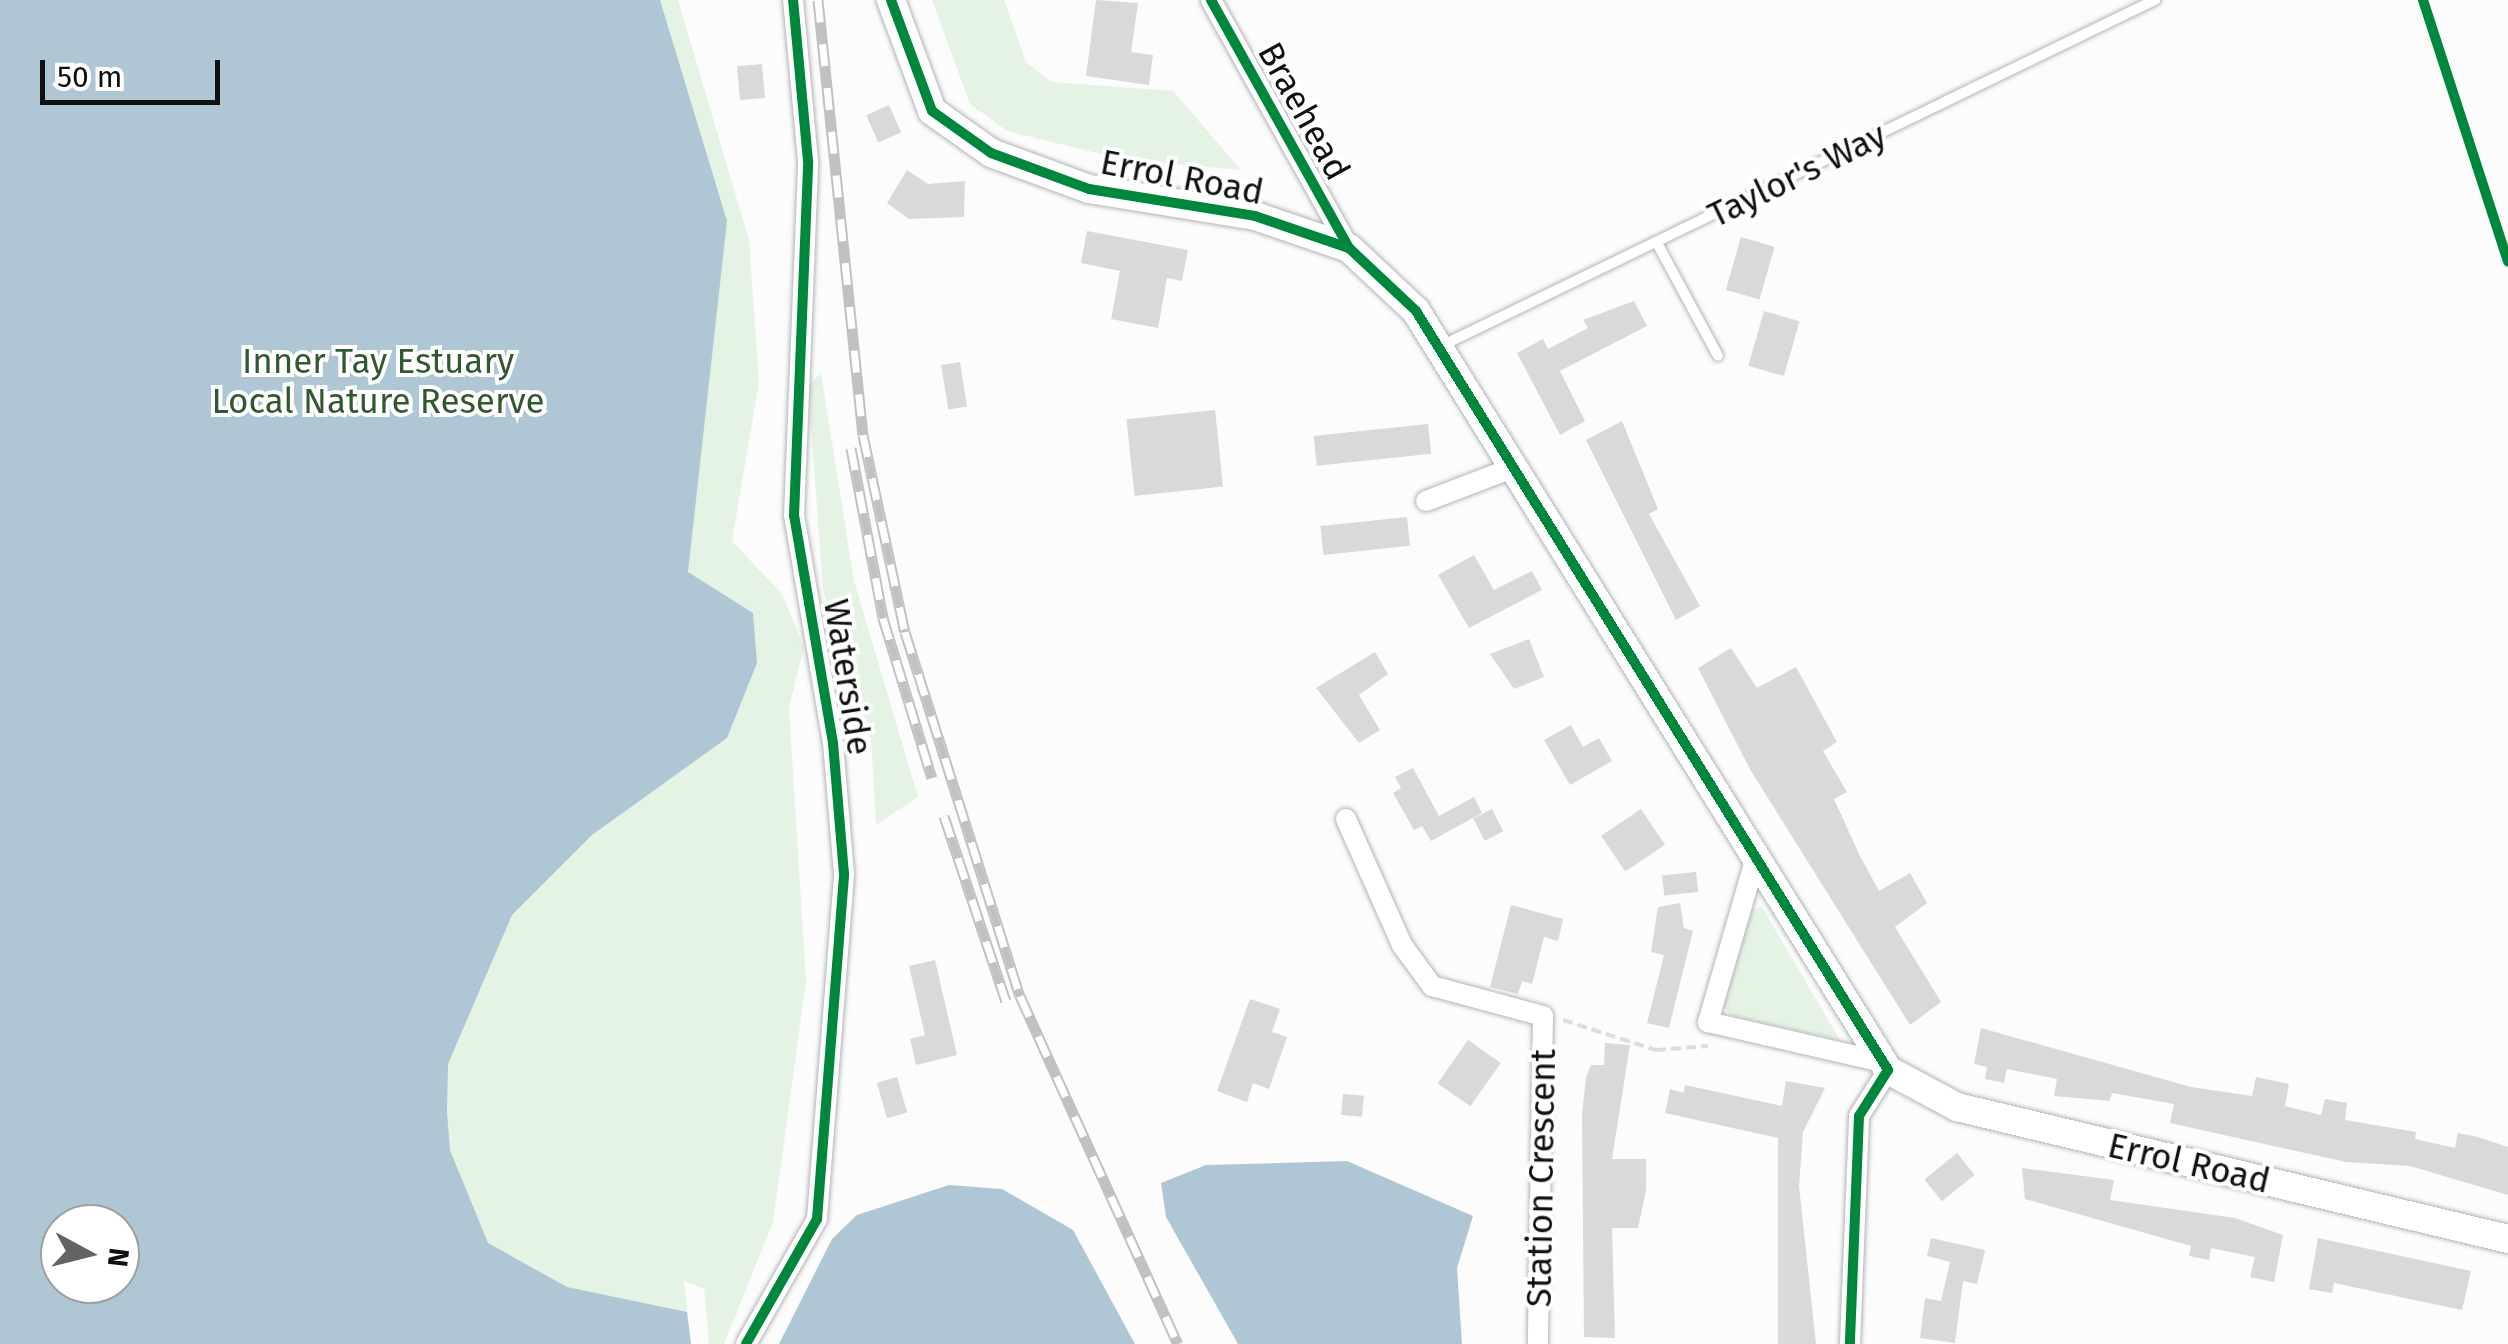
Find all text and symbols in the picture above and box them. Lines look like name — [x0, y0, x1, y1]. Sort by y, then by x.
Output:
street label: Braehead — [1249, 35, 1359, 187]
scale bar — [45, 40, 225, 102]
text: 50 m — [57, 59, 122, 95]
street label: Taylor's Way — [1701, 114, 1893, 236]
street label: Errol Road — [1097, 141, 1267, 213]
park label: Inner Tay Estuary Local Nature Reserve — [211, 340, 545, 422]
street label: Waterside — [815, 596, 881, 758]
street label: Station Crescent — [1518, 1048, 1564, 1308]
street label: Errol Road — [2104, 1124, 2274, 1202]
north arrow — [40, 1204, 140, 1304]
text: N — [101, 1246, 136, 1269]

